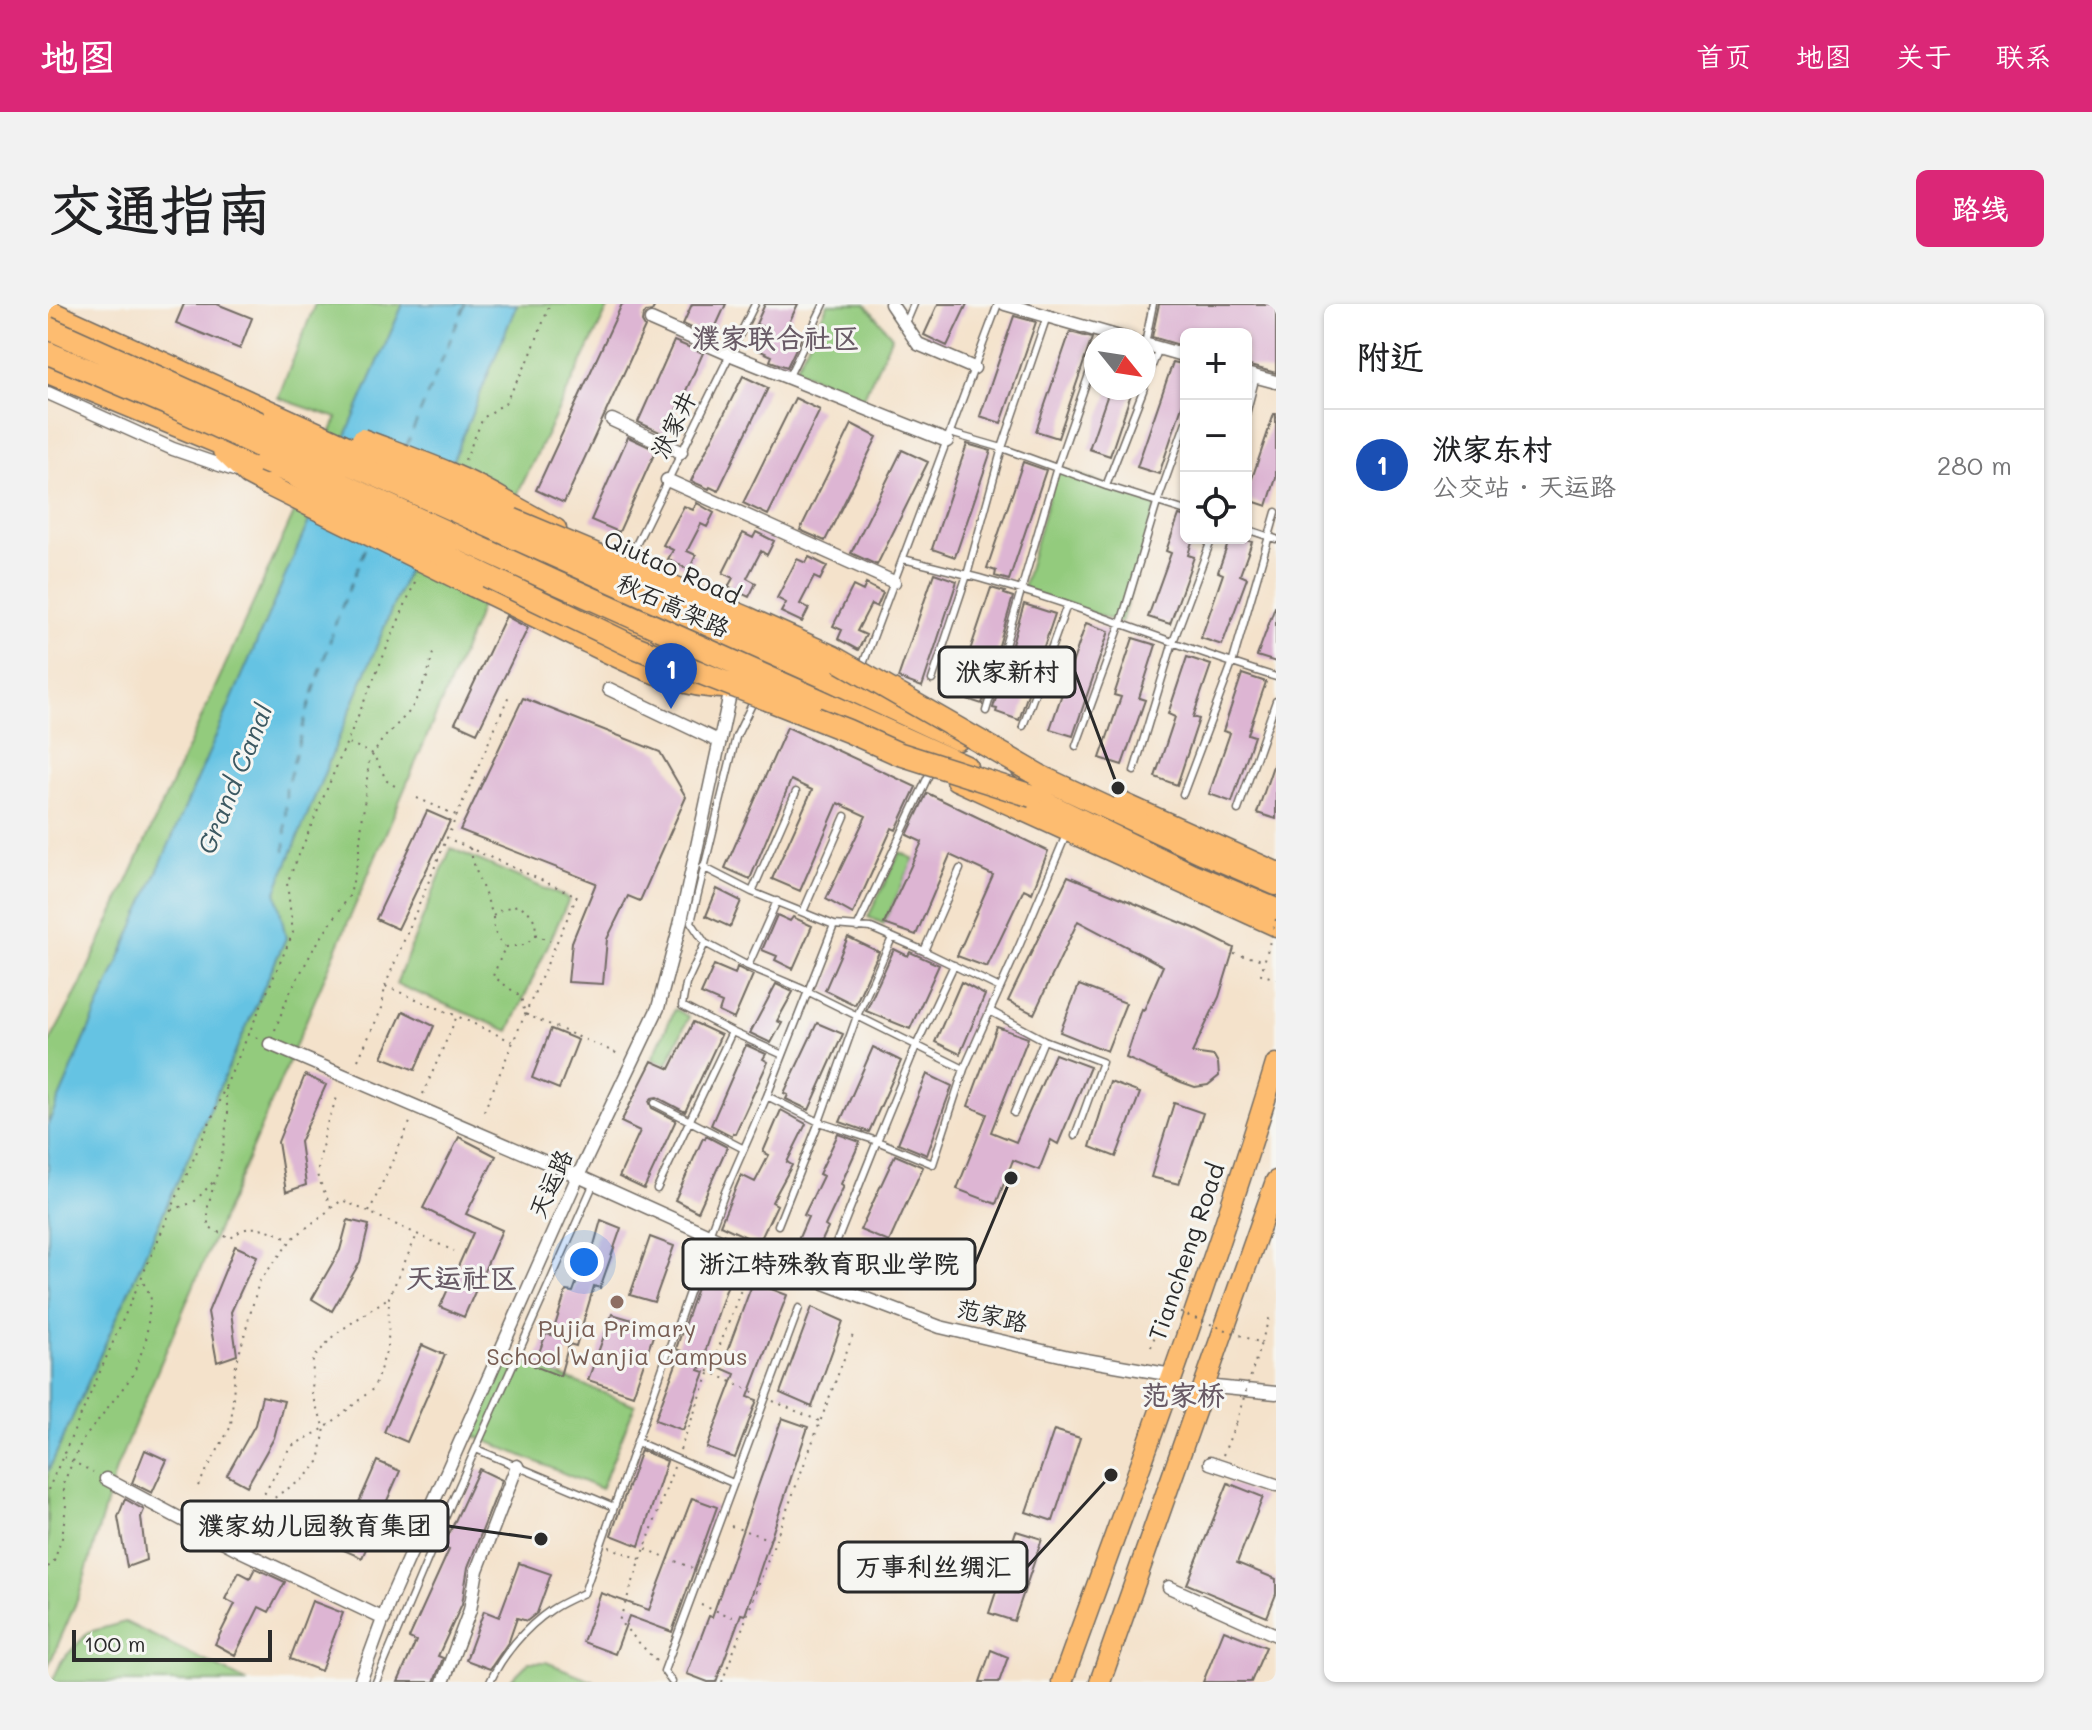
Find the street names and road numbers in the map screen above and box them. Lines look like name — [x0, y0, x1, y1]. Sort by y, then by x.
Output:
street label: 洑家井 — [643, 385, 702, 463]
street label: Qiutao Road — [599, 523, 746, 611]
street label: 秋石高架路 — [612, 566, 735, 643]
street label: 天运路 — [521, 1144, 578, 1223]
street label: Tiancheng Road — [1141, 1158, 1231, 1345]
street label: 范家路 — [954, 1291, 1031, 1338]

